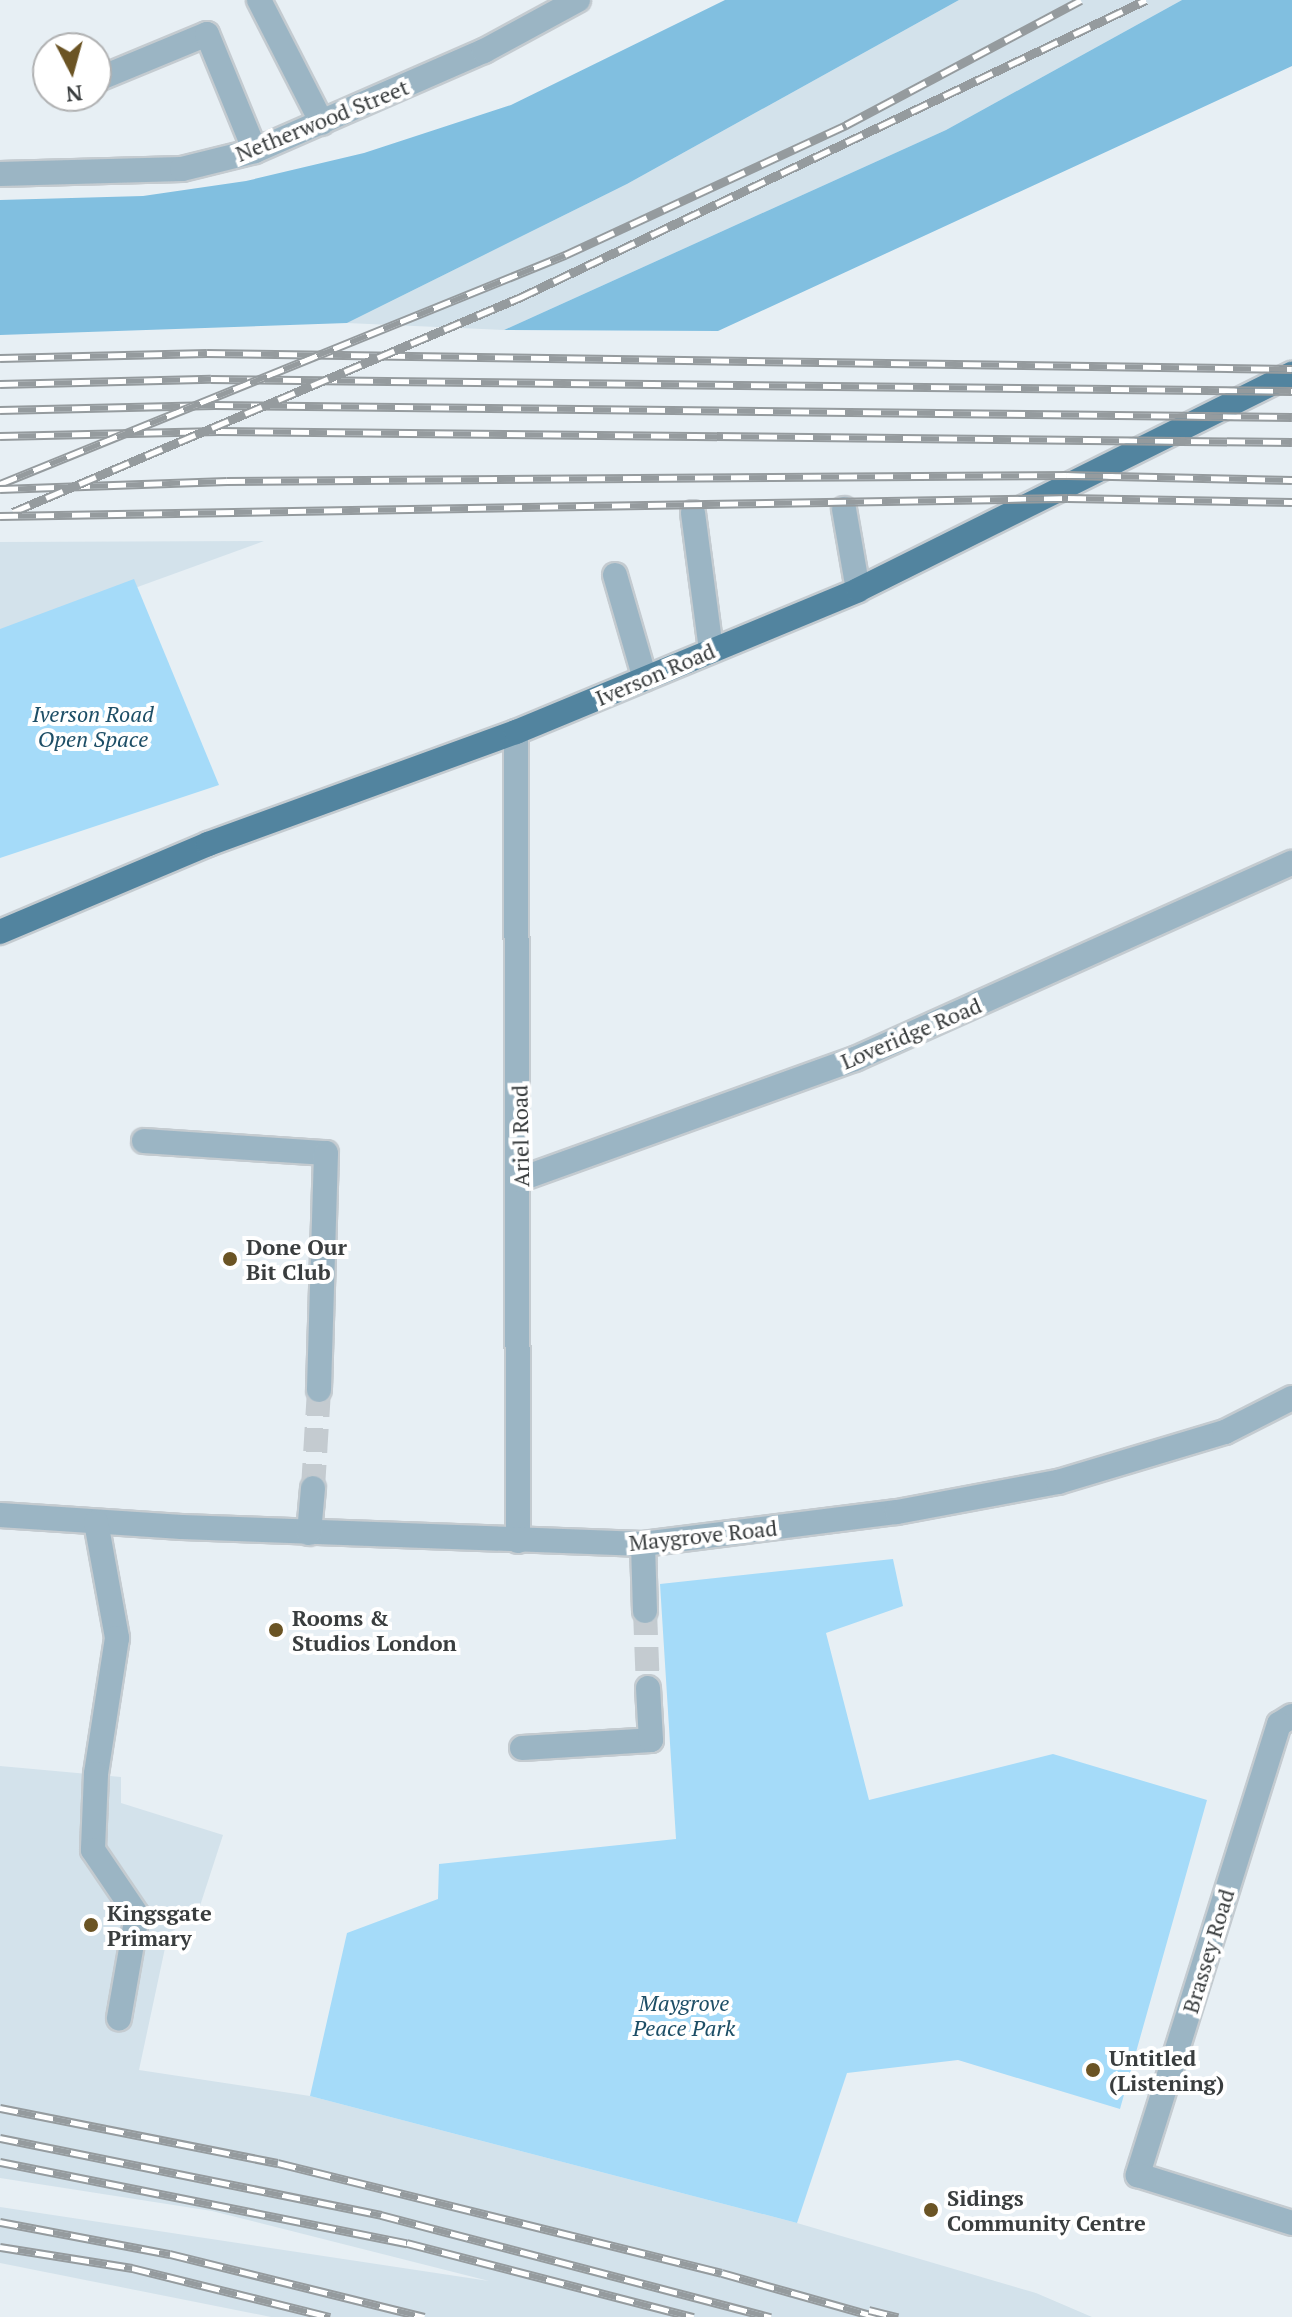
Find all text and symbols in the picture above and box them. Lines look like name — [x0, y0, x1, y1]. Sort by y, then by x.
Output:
north arrow — [32, 32, 112, 112]
street label: Netherwood Street — [232, 73, 412, 167]
text: N — [65, 79, 84, 110]
street label: Iverson Road — [591, 637, 719, 711]
park label: Iverson Road Open Space — [32, 700, 154, 752]
street label: Loveridge Road — [837, 992, 985, 1074]
street label: Ariel Road — [506, 1085, 534, 1187]
place label: Done Our Bit Club — [246, 1233, 347, 1284]
marker: Done Our Bit Club — [221, 1250, 239, 1268]
street label: Maygrove Road — [628, 1514, 778, 1556]
place label: Rooms & Studios London — [292, 1604, 457, 1656]
marker: Rooms & Studios London — [267, 1621, 285, 1639]
street label: Brassey Road — [1177, 1886, 1239, 2016]
place label: Kingsgate Primary — [107, 1899, 212, 1950]
marker: Kingsgate Primary — [82, 1916, 100, 1934]
park label: Maygrove Peace Park — [633, 1989, 735, 2040]
place label: Untitled (Listening) — [1109, 2044, 1224, 2096]
marker: Untitled (Listening) — [1084, 2061, 1102, 2079]
place label: Sidings Community Centre — [947, 2184, 1146, 2236]
marker: Sidings Community Centre — [922, 2201, 940, 2219]

